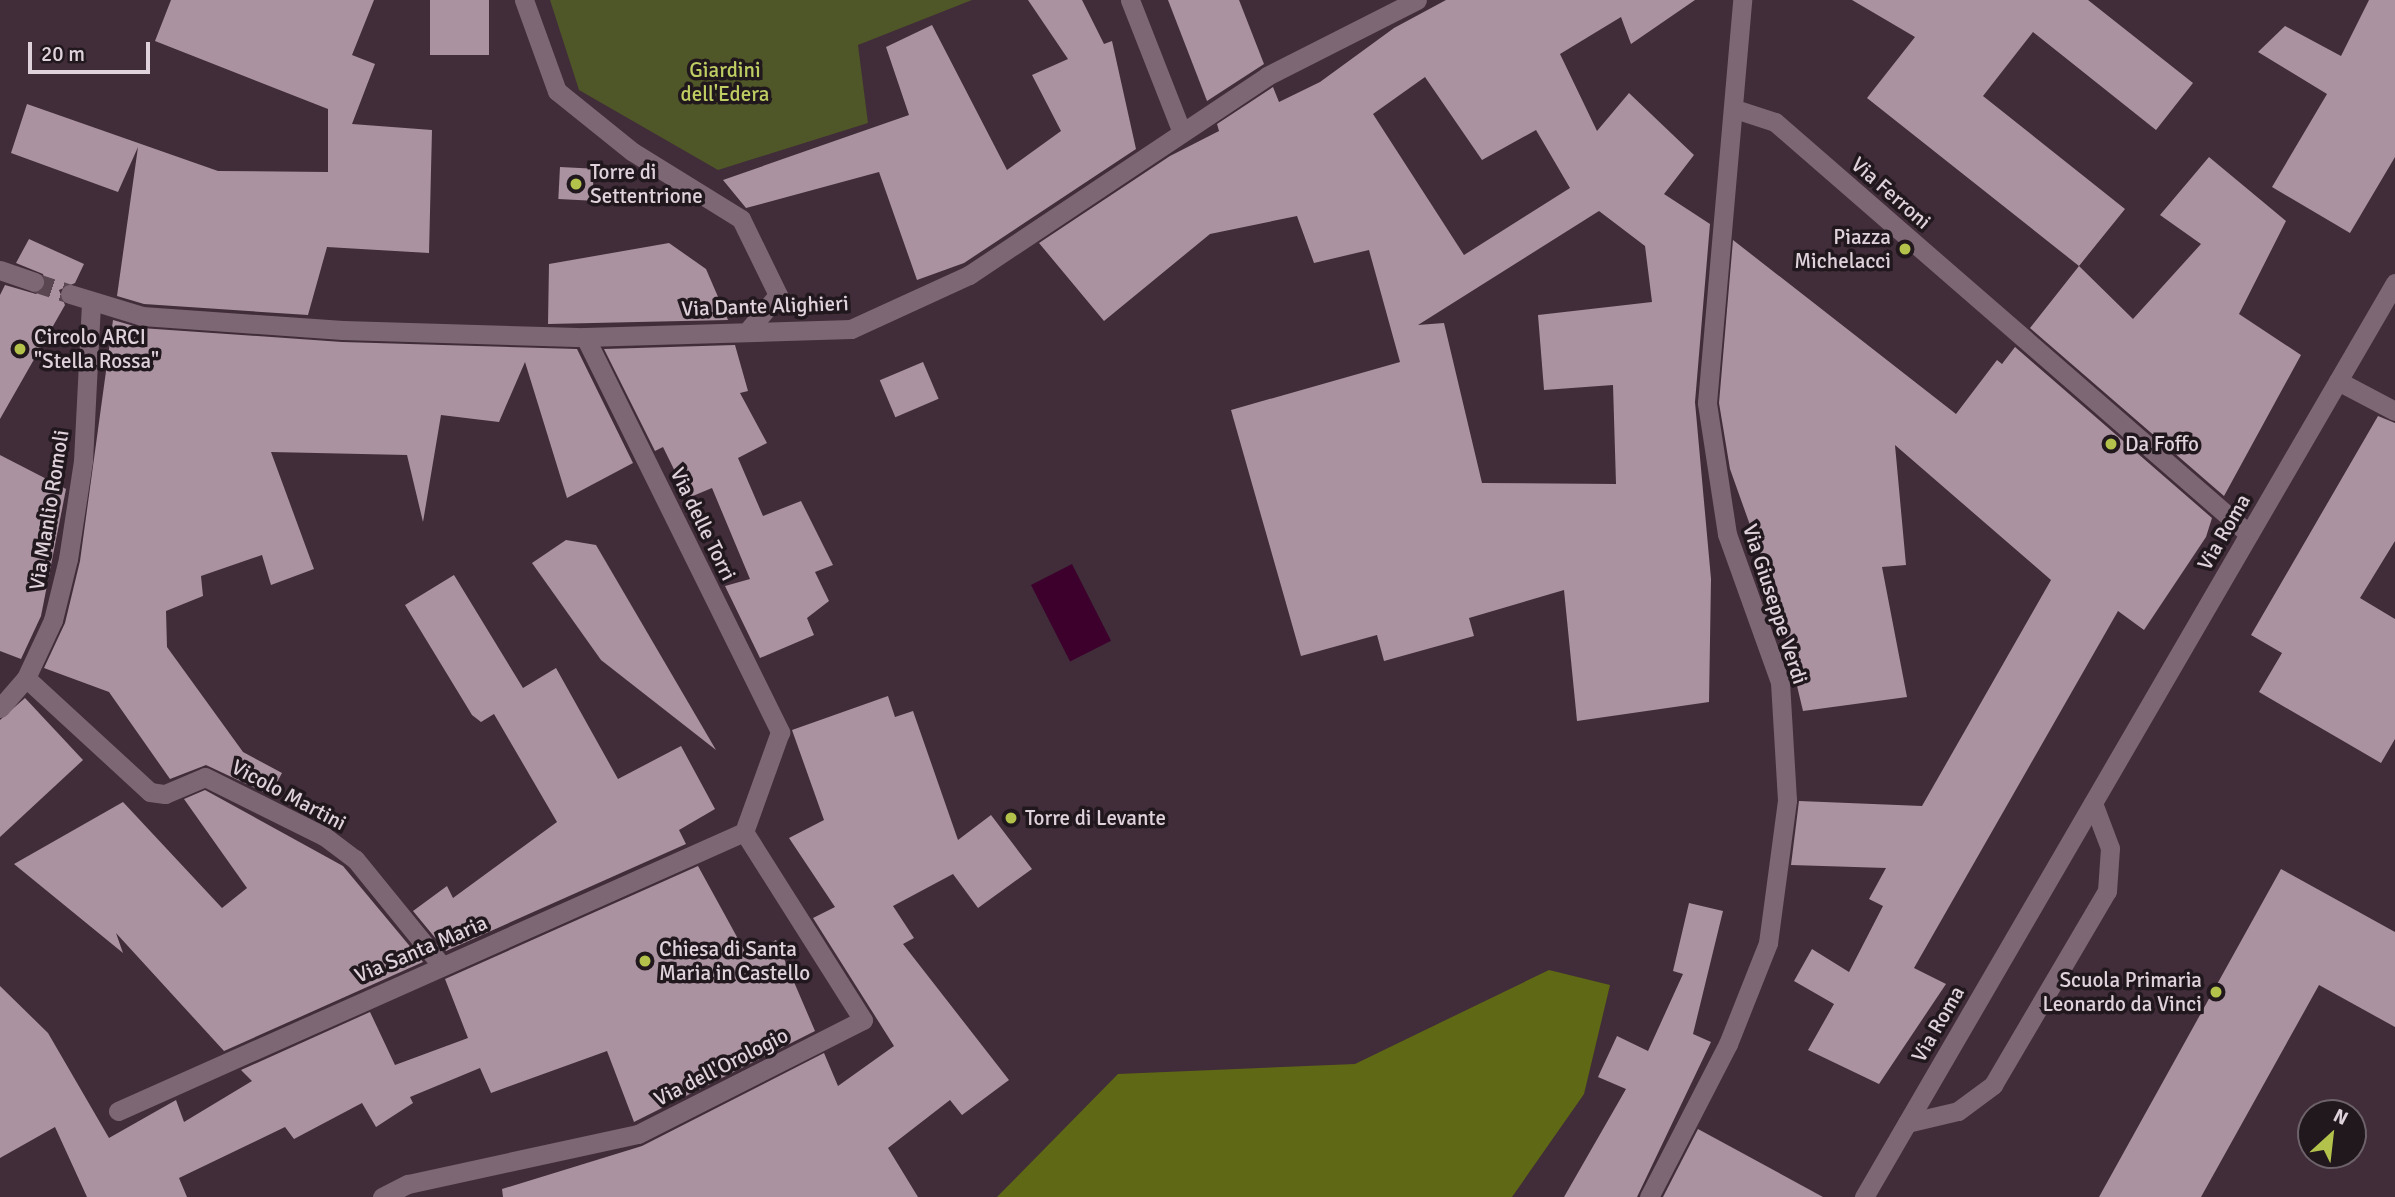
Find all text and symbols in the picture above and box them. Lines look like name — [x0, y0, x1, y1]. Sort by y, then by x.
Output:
scale bar — [32, 28, 154, 72]
text: 20 m — [41, 41, 85, 67]
park label: Giardini dell'Edera — [681, 57, 769, 107]
street label: Via Ferroni — [1846, 152, 1936, 234]
place label: Torre di Settentrione — [590, 159, 703, 209]
marker: Torre di Settentrione — [568, 176, 584, 192]
place label: Piazza Michelacci — [1794, 224, 1891, 274]
marker: Piazza Michelacci — [1897, 241, 1913, 257]
street label: Via Dante Alighieri — [681, 290, 849, 322]
place label: Circolo ARCI "Stella Rossa" — [34, 324, 159, 374]
marker: Circolo ARCI "Stella Rossa" — [12, 341, 28, 357]
street label: Via Manlio Romoli — [24, 428, 74, 592]
place label: Da Foffo — [2125, 431, 2199, 457]
marker: Da Foffo — [2103, 436, 2119, 452]
street label: Via delle Torri — [665, 463, 741, 585]
street label: Via Roma — [2192, 489, 2256, 575]
street label: Via Giuseppe Verdi — [1737, 521, 1813, 687]
street label: Vicolo Martini — [227, 754, 351, 836]
place label: Torre di Levante — [1025, 805, 1166, 831]
marker: Torre di Levante — [1003, 810, 1019, 826]
street label: Via Santa Maria — [351, 910, 491, 988]
place label: Chiesa di Santa Maria in Castello — [659, 936, 810, 986]
marker: Chiesa di Santa Maria in Castello — [637, 953, 653, 969]
place label: Scuola Primaria Leonardo da Vinci — [2042, 967, 2202, 1017]
street label: Via Roma — [1906, 981, 1970, 1067]
marker: Scuola Primaria Leonardo da Vinci — [2208, 984, 2224, 1000]
street label: Via dell'Orologio — [650, 1022, 792, 1112]
north arrow — [2297, 1099, 2367, 1169]
text: N — [2329, 1103, 2352, 1131]

